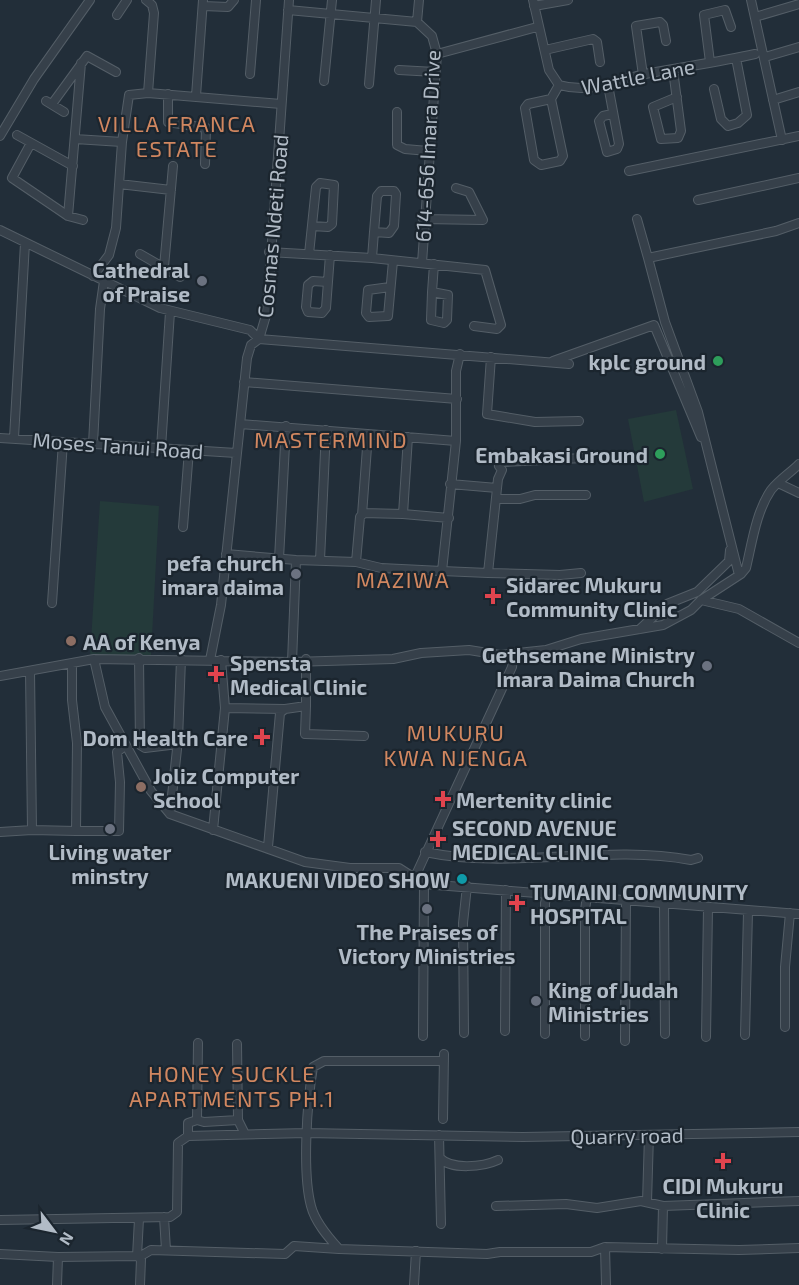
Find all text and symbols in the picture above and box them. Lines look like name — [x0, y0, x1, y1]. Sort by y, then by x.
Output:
street label: 614-656 Imara Drive — [409, 49, 445, 243]
street label: Wattle Lane — [579, 53, 697, 99]
district label: VILLA FRANCA ESTATE — [98, 110, 256, 161]
street label: Cosmas Ndeti Road — [252, 133, 292, 319]
place label: Cathedral of Praise — [92, 257, 190, 306]
marker: Cathedral of Praise — [195, 274, 209, 288]
place label: kplc ground — [589, 349, 706, 374]
marker: kplc ground — [711, 354, 725, 368]
district label: MASTERMIND — [254, 426, 408, 452]
street label: Moses Tanui Road — [32, 427, 204, 463]
place label: Embakasi Ground — [475, 442, 648, 467]
marker: Embakasi Ground — [653, 447, 667, 461]
place label: pefa church imara daima — [162, 550, 284, 599]
district label: MAZIWA — [356, 566, 450, 592]
marker: pefa church imara daima — [289, 567, 303, 581]
place label: Sidarec Mukuru Community Clinic — [506, 572, 678, 622]
marker: Sidarec Mukuru Community Clinic — [484, 587, 502, 605]
place label: AA of Kenya — [83, 629, 201, 655]
marker: AA of Kenya — [64, 634, 78, 648]
place label: Gethsemane Ministry Imara Daima Church — [482, 642, 695, 691]
place label: Spensta Medical Clinic — [230, 650, 367, 699]
marker: Gethsemane Ministry Imara Daima Church — [700, 659, 714, 673]
marker: Spensta Medical Clinic — [207, 665, 225, 683]
district label: MUKURU KWA NJENGA — [384, 719, 528, 770]
place label: Dom Health Care — [83, 725, 248, 750]
marker: Dom Health Care — [253, 728, 271, 746]
place label: Joliz Computer School — [153, 763, 299, 812]
marker: Joliz Computer School — [134, 780, 148, 794]
place label: Mertenity clinic — [456, 787, 612, 813]
marker: Mertenity clinic — [434, 790, 452, 808]
place label: SECOND AVENUE MEDICAL CLINIC — [452, 815, 617, 864]
marker: Living water minstry — [103, 822, 117, 836]
marker: SECOND AVENUE MEDICAL CLINIC — [429, 830, 447, 848]
place label: Living water minstry — [49, 839, 171, 889]
place label: MAKUENI VIDEO SHOW — [225, 867, 450, 892]
marker: MAKUENI VIDEO SHOW — [455, 872, 469, 886]
place label: TUMAINI COMMUNITY HOSPITAL — [530, 879, 748, 928]
marker: TUMAINI COMMUNITY HOSPITAL — [508, 894, 526, 912]
marker: The Praises of Victory Ministries — [420, 902, 434, 916]
place label: The Praises of Victory Ministries — [339, 919, 515, 969]
place label: King of Judah Ministries — [548, 977, 678, 1026]
marker: King of Judah Ministries — [529, 994, 543, 1008]
district label: HONEY SUCKLE APARTMENTS PH.1 — [129, 1060, 335, 1111]
street label: Quarry road — [570, 1122, 684, 1149]
marker: CIDI Mukuru Clinic — [714, 1152, 732, 1170]
place label: CIDI Mukuru Clinic — [663, 1173, 783, 1222]
north arrow — [24, 1201, 84, 1261]
text: N — [56, 1229, 78, 1249]

